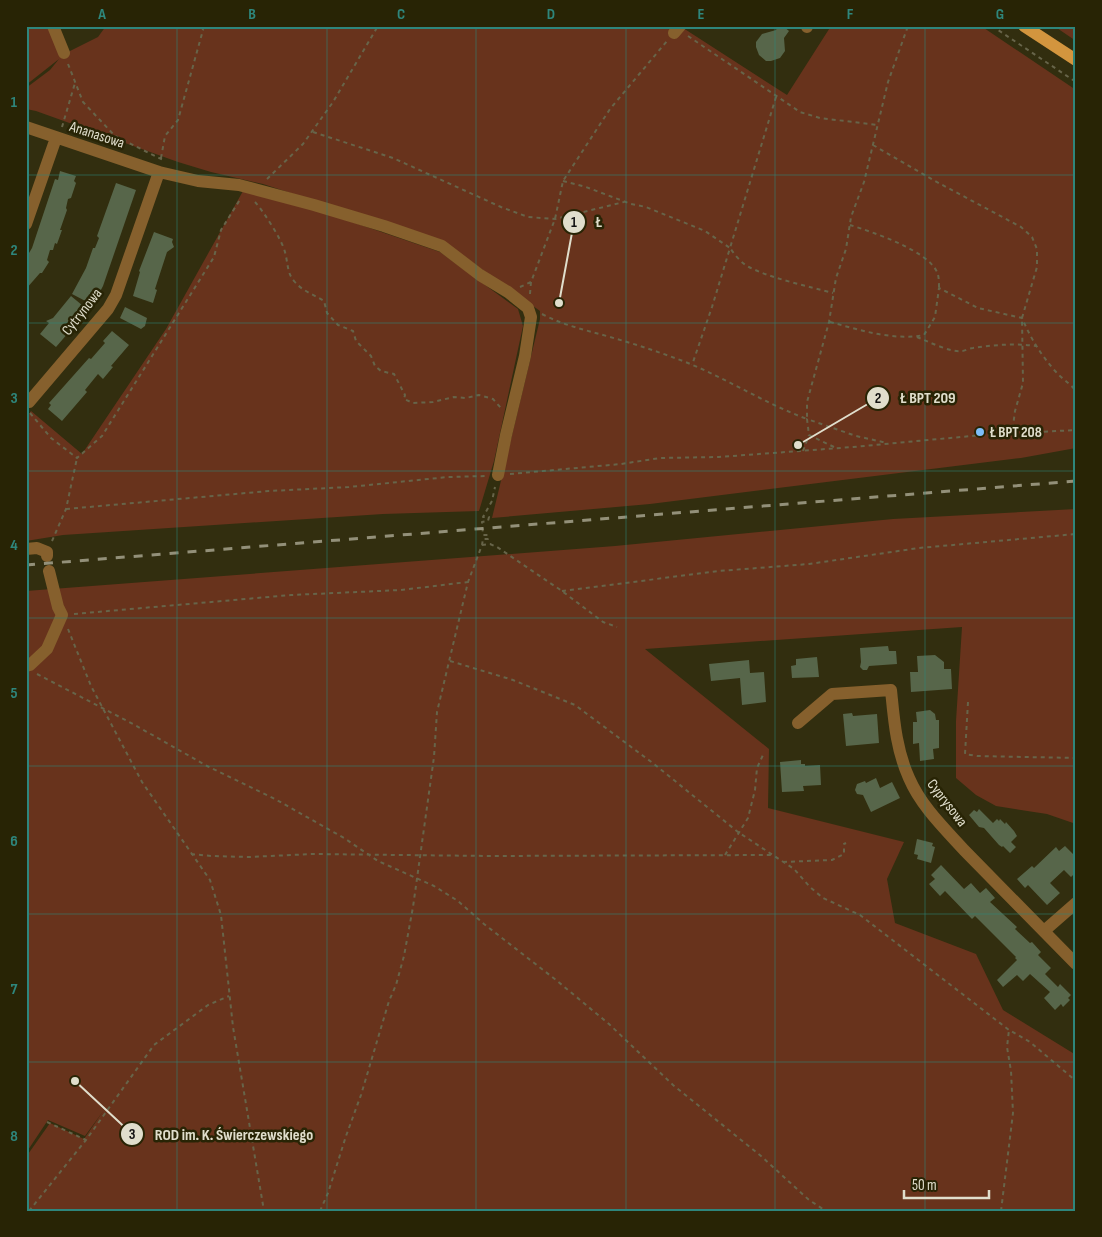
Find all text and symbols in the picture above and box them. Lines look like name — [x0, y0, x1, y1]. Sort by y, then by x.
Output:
text: A — [97, 5, 106, 24]
text: B — [248, 5, 256, 24]
text: C — [397, 5, 405, 24]
text: D — [547, 5, 555, 24]
text: E — [698, 5, 705, 24]
text: F — [847, 5, 854, 24]
text: G — [996, 5, 1004, 24]
text: 1 — [11, 93, 18, 112]
street label: Ananasowa — [66, 117, 127, 153]
callout: Ł — [561, 206, 612, 237]
text: 1 — [571, 213, 577, 232]
text: Ł — [595, 213, 603, 232]
text: 2 — [10, 241, 18, 260]
street label: Cytrynowa — [58, 284, 106, 339]
callout: Ł BPT 209 — [865, 382, 966, 413]
text: 3 — [10, 389, 18, 408]
text: 2 — [875, 389, 881, 408]
text: Ł BPT 209 — [899, 389, 956, 408]
place label: Ł BPT 208 — [989, 423, 1042, 442]
marker: Ł BPT 208 — [974, 426, 986, 438]
text: 4 — [10, 536, 18, 555]
text: 5 — [10, 684, 18, 703]
street label: Cyprysowa — [923, 775, 972, 831]
text: 6 — [10, 832, 18, 851]
text: 7 — [11, 980, 18, 999]
callout: ROD im. K. Świerczewskiego — [120, 1118, 323, 1149]
text: 3 — [129, 1125, 136, 1144]
text: ROD im. K. Świerczewskiego — [155, 1126, 313, 1145]
text: 8 — [10, 1127, 18, 1146]
scale bar — [904, 1167, 990, 1199]
text: 50 m — [912, 1176, 937, 1195]

